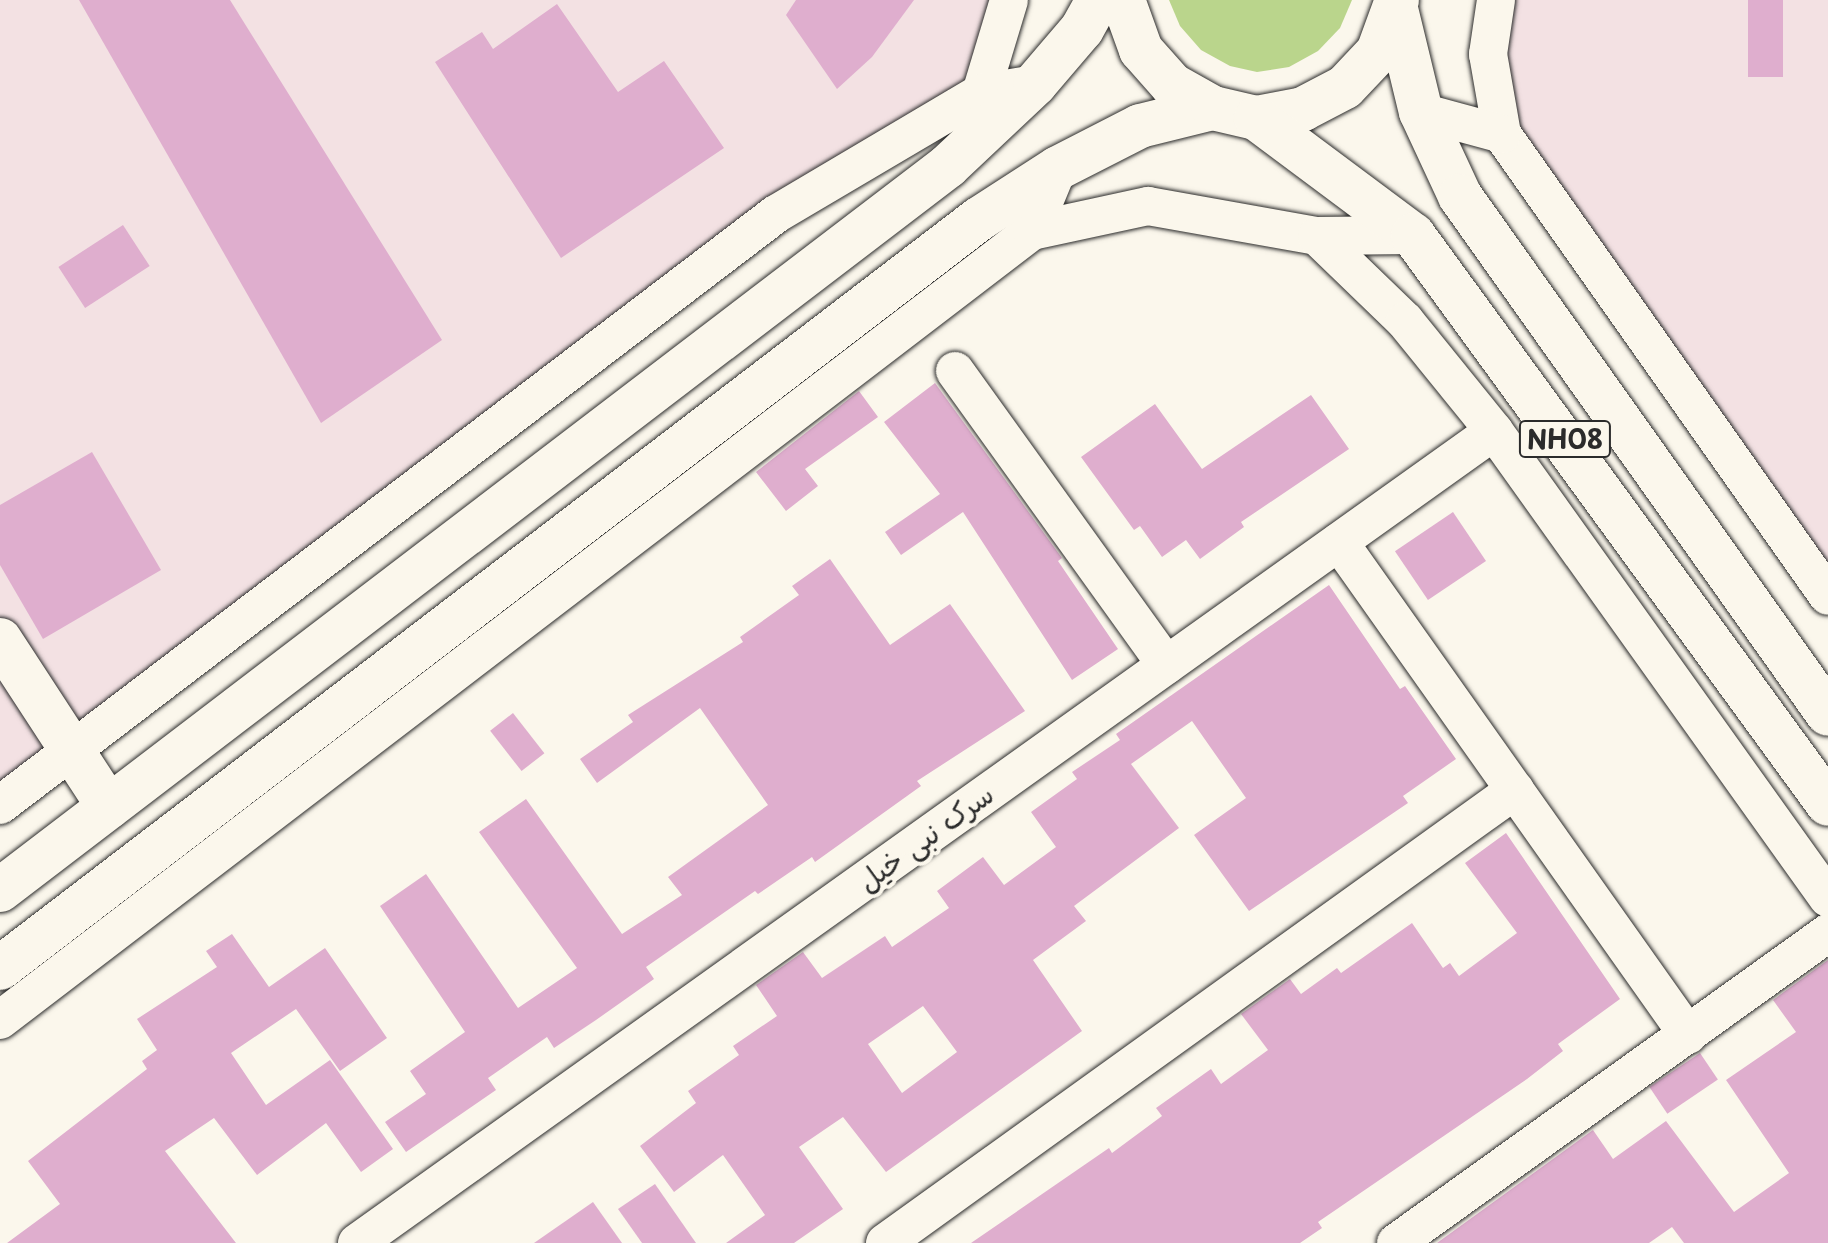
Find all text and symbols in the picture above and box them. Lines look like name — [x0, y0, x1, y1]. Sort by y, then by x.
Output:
road number: NH08 — [1517, 417, 1613, 461]
street label: سرک نبی خیل — [851, 776, 999, 898]

